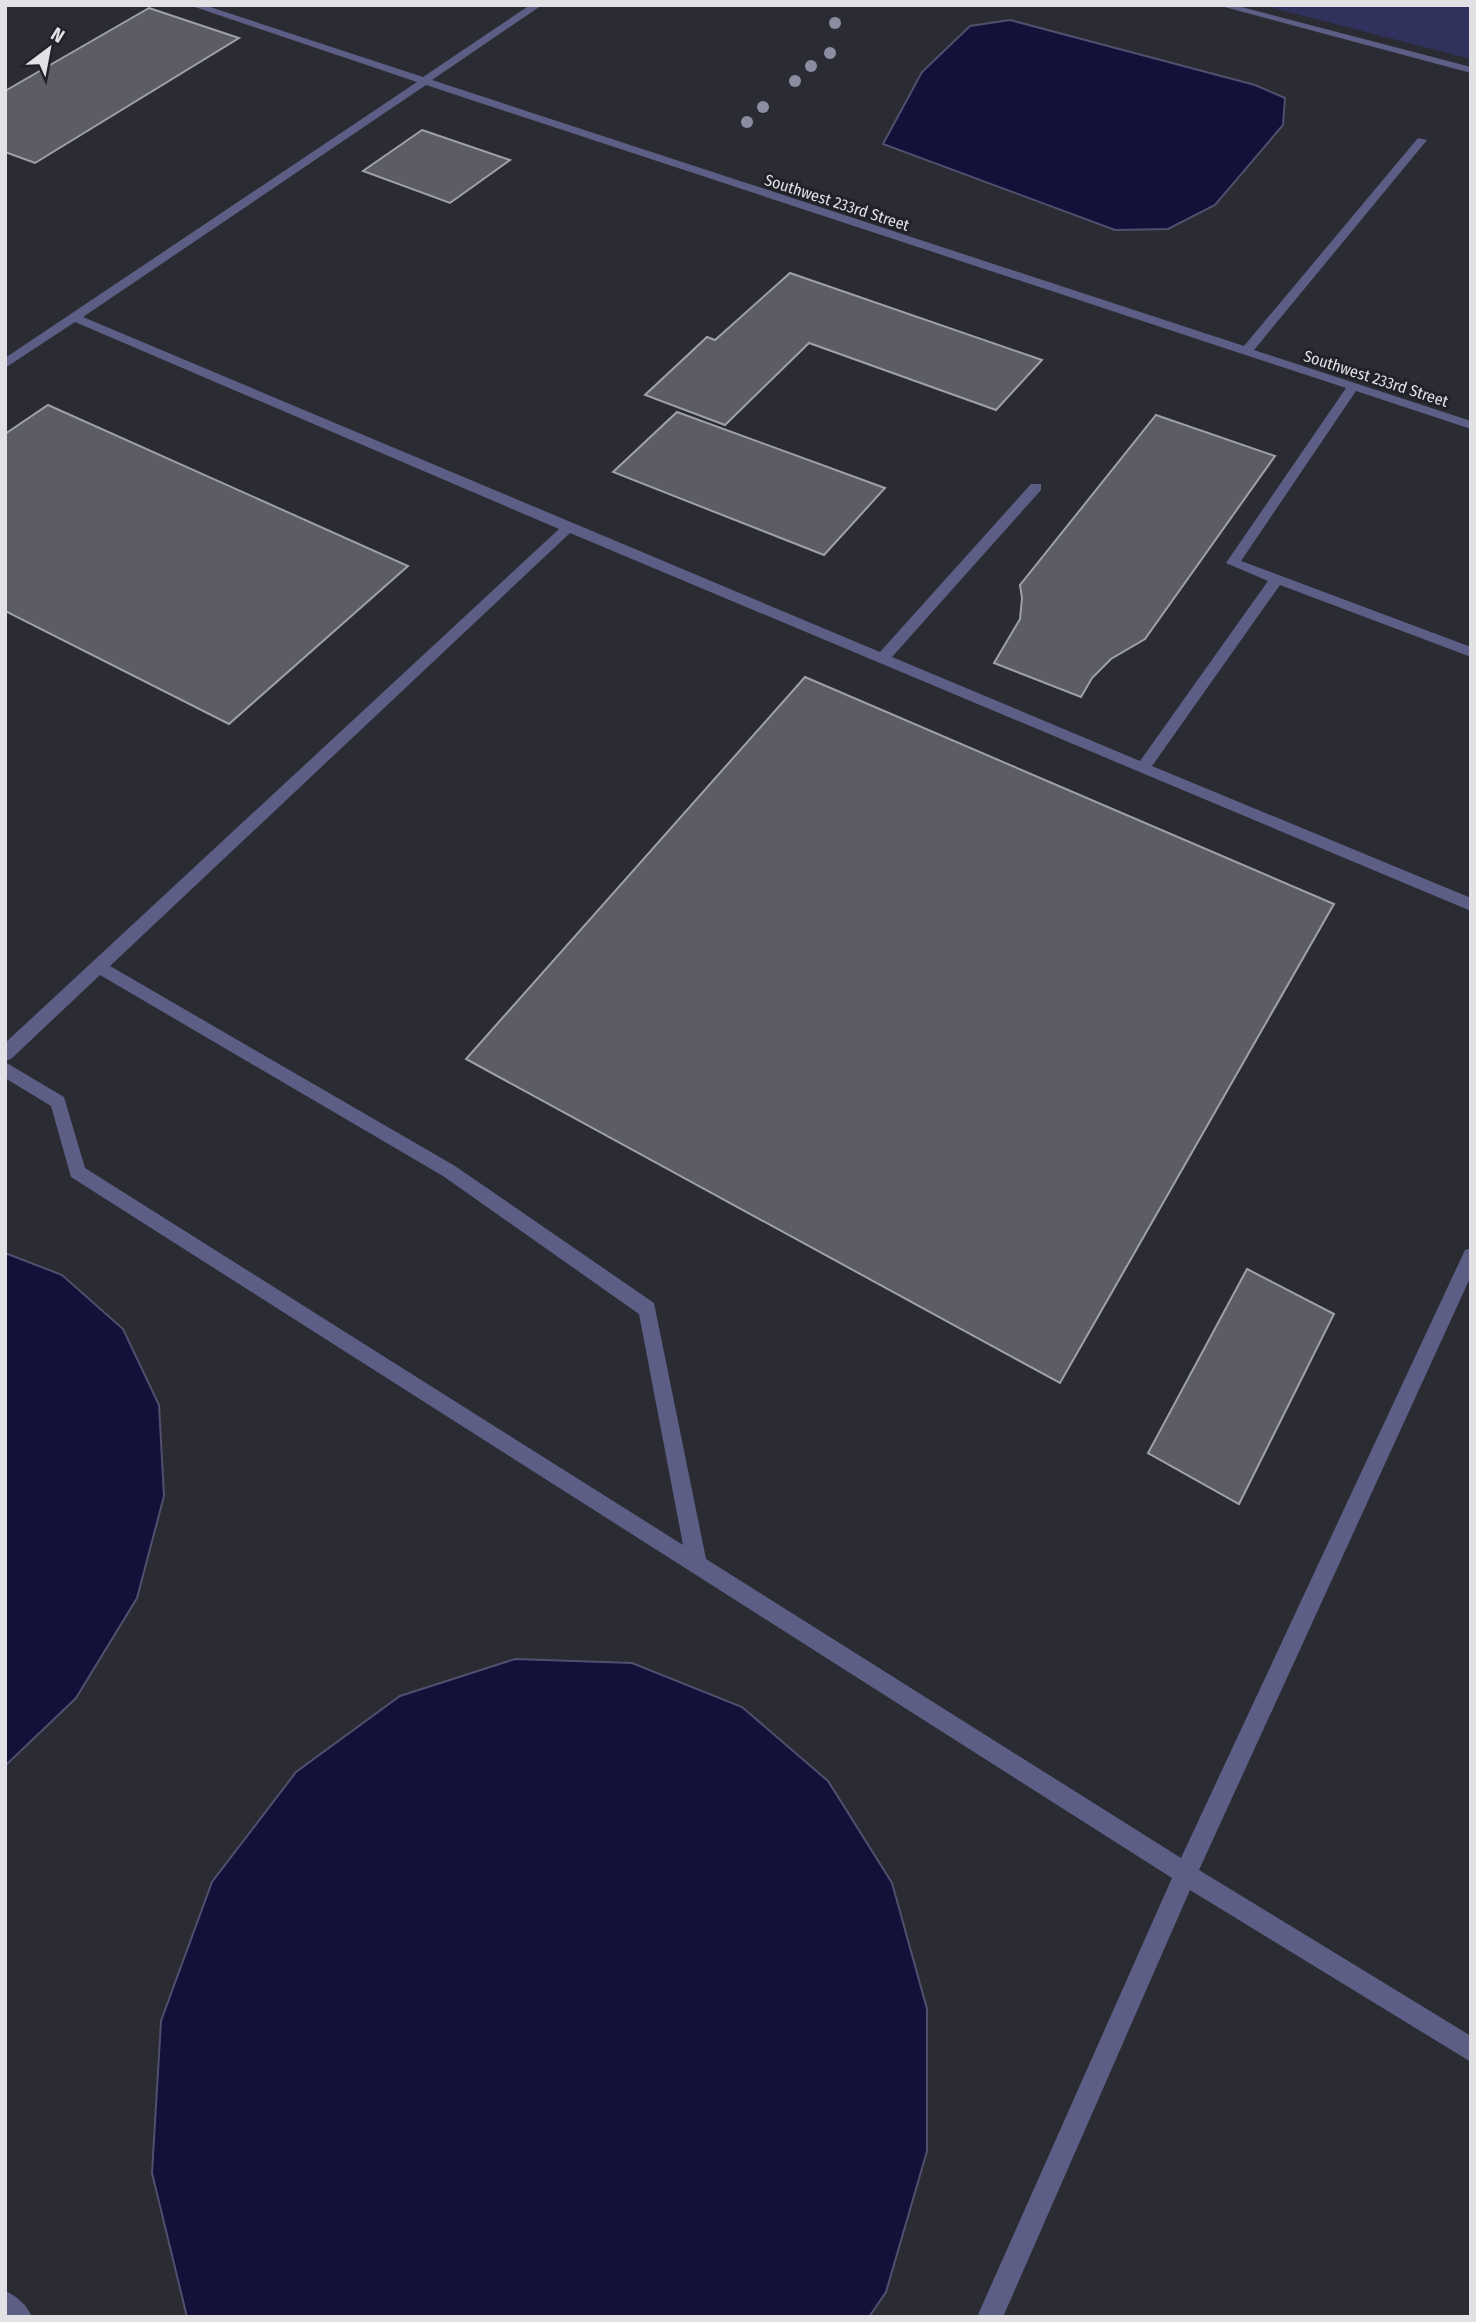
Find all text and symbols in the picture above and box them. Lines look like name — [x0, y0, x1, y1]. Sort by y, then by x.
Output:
north arrow — [14, 14, 84, 84]
text: N — [47, 22, 69, 48]
street label: Southwest 233rd Street — [762, 170, 912, 235]
street label: Southwest 233rd Street — [1301, 346, 1451, 411]

